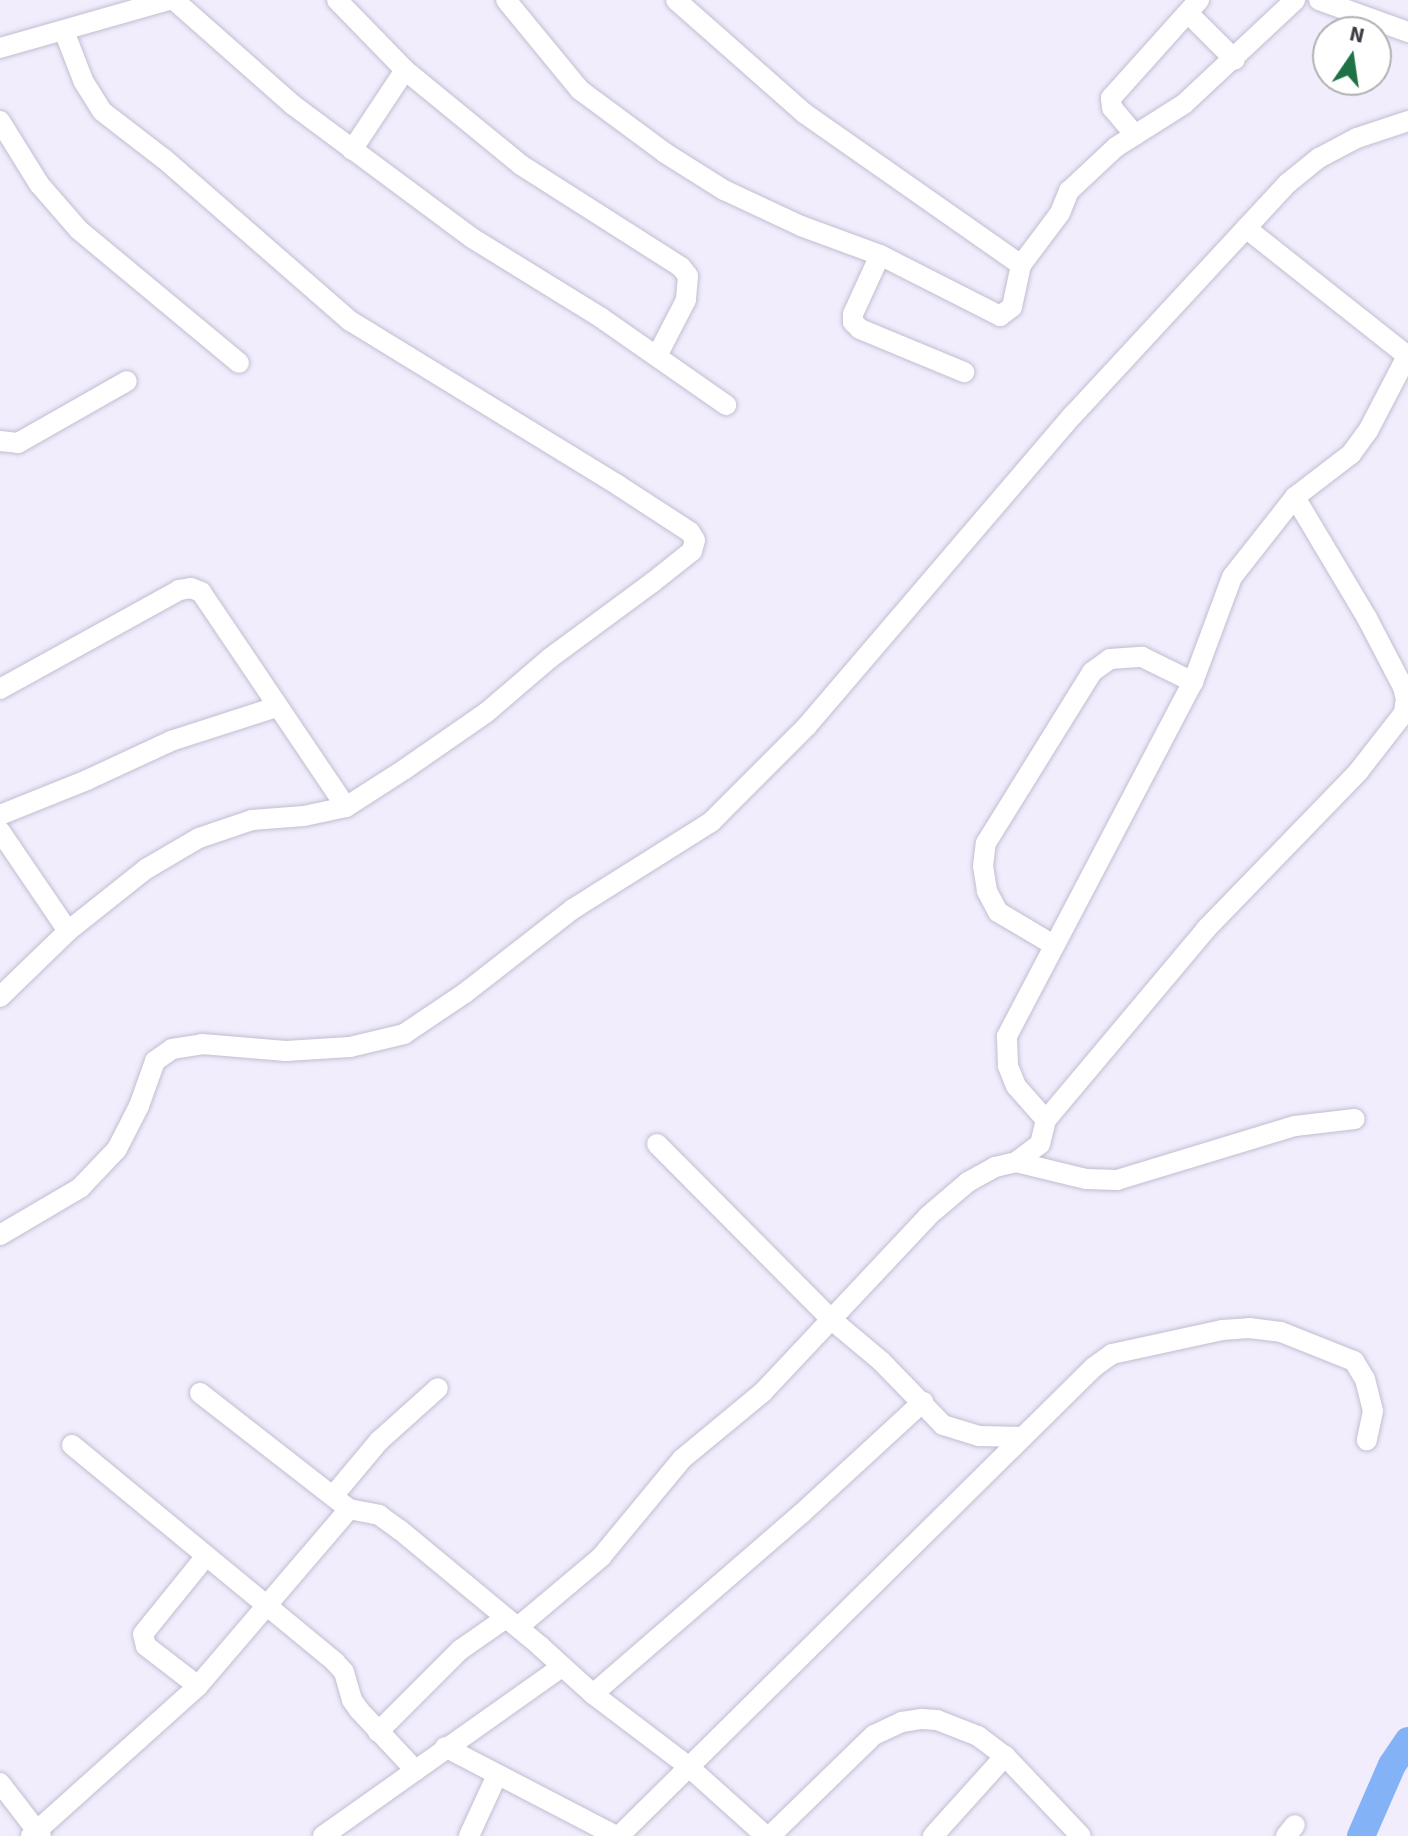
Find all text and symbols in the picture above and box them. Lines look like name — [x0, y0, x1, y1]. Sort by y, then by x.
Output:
north arrow — [1312, 16, 1392, 96]
text: N — [1346, 17, 1368, 52]

